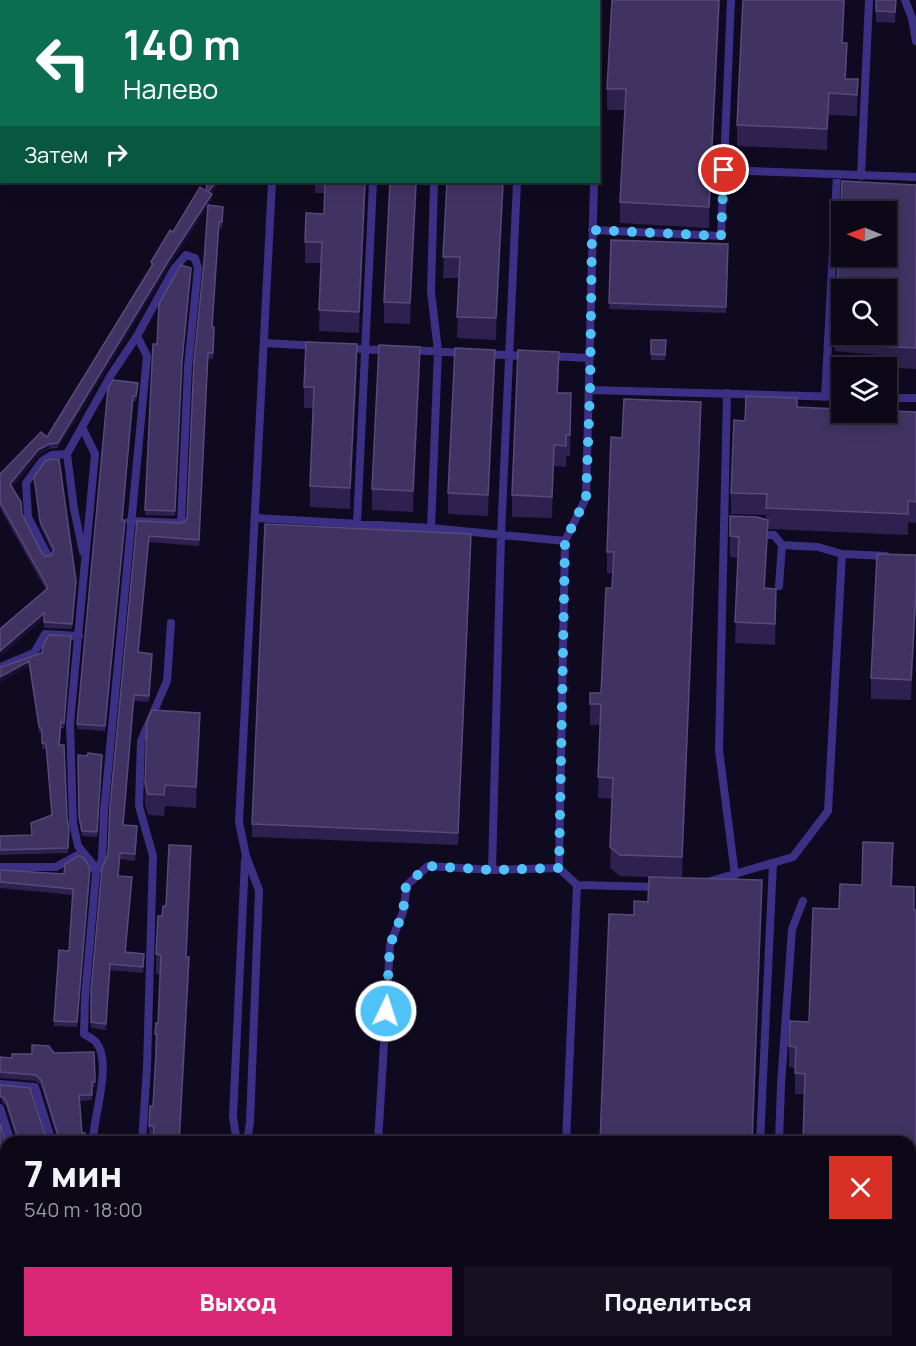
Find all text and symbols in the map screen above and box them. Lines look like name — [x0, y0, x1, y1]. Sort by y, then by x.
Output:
text: 140 m — [123, 15, 241, 73]
icon: left — [24, 24, 102, 102]
text: Налево — [123, 70, 218, 107]
icon: right — [100, 138, 133, 171]
text: Затем — [24, 140, 88, 170]
pin — [698, 144, 749, 195]
icon: arrive — [707, 153, 740, 186]
north arrow — [831, 201, 897, 267]
map controls — [831, 201, 897, 423]
button: search — [831, 279, 897, 345]
button: layers — [831, 357, 897, 423]
position arrow — [354, 979, 418, 1043]
text: 7 мин — [24, 1149, 122, 1198]
button: close — [829, 1156, 892, 1219]
text: 540 m · 18:00 — [24, 1196, 143, 1223]
button: Выход — [24, 1267, 452, 1336]
button: Поделиться — [464, 1267, 892, 1336]

